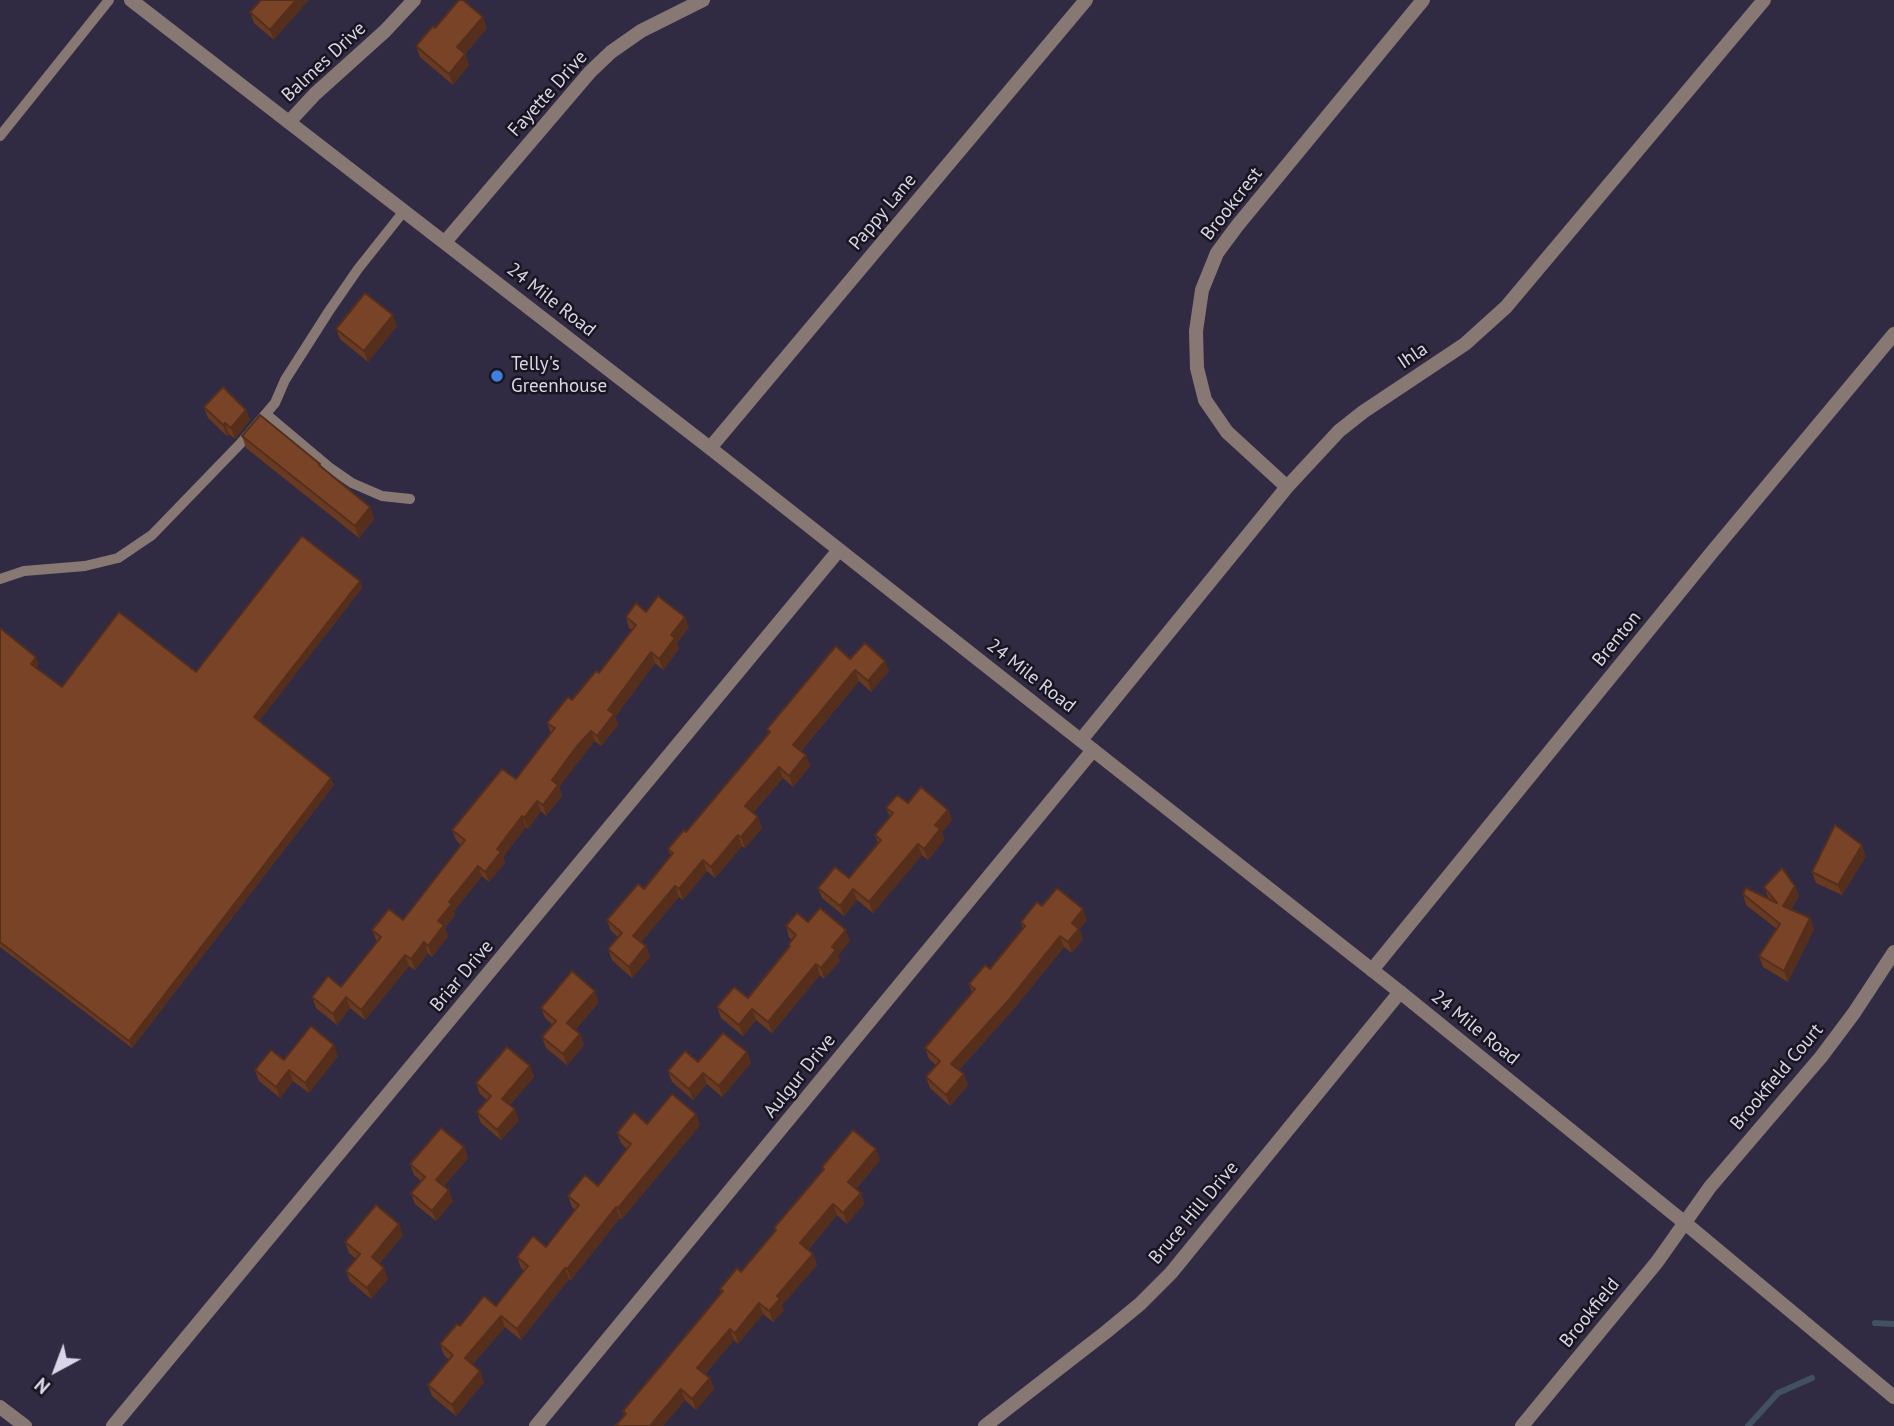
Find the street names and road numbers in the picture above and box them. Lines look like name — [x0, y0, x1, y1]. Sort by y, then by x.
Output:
street label: Balmes Drive — [277, 17, 371, 107]
street label: Fayette Drive — [504, 46, 592, 142]
street label: Brookcrest — [1197, 163, 1267, 245]
street label: Pappy Lane — [845, 169, 921, 255]
street label: 24 Mile Road — [502, 258, 600, 342]
street label: Ihla — [1394, 338, 1432, 374]
street label: Brenton — [1588, 607, 1646, 671]
street label: 24 Mile Road — [982, 634, 1080, 718]
street label: Briar Drive — [426, 936, 498, 1016]
street label: 24 Mile Road — [1426, 986, 1524, 1070]
street label: Brookfield Court — [1726, 1019, 1828, 1135]
street label: Aulgur Drive — [759, 1029, 841, 1123]
street label: Bruce Hill Drive — [1144, 1157, 1244, 1269]
street label: Brookfield — [1555, 1274, 1625, 1352]

